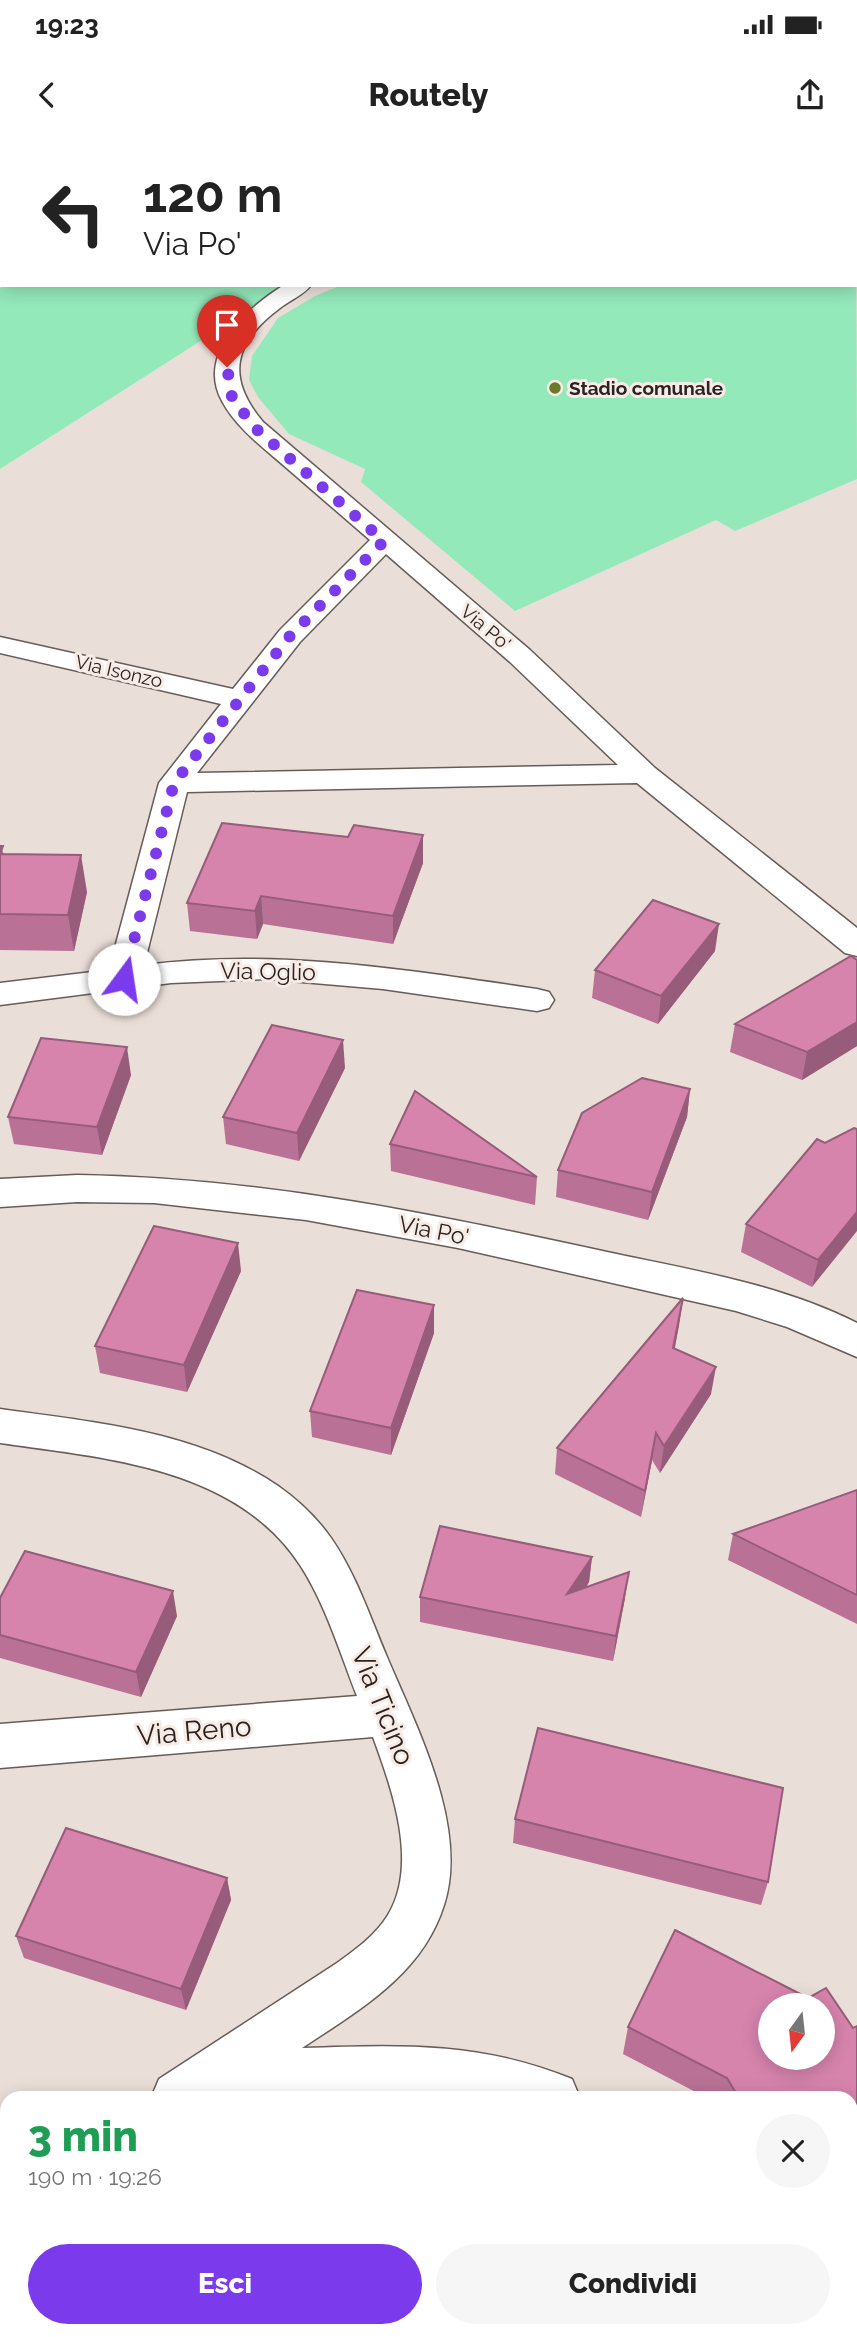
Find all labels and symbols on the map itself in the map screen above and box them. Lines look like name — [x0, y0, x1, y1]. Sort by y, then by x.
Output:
pin — [197, 295, 257, 367]
place label: Stadio comunale — [569, 377, 723, 399]
marker: Stadio comunale — [547, 380, 563, 396]
street label: Via Po' — [456, 600, 516, 654]
street label: Via Isonzo — [73, 650, 165, 692]
position arrow — [87, 942, 161, 1016]
street label: Via Oglio — [220, 957, 316, 985]
street label: Via Po' — [397, 1210, 471, 1250]
street label: Via Ticino — [344, 1642, 422, 1770]
street label: Via Reno — [135, 1710, 253, 1752]
north arrow — [758, 1993, 835, 2070]

